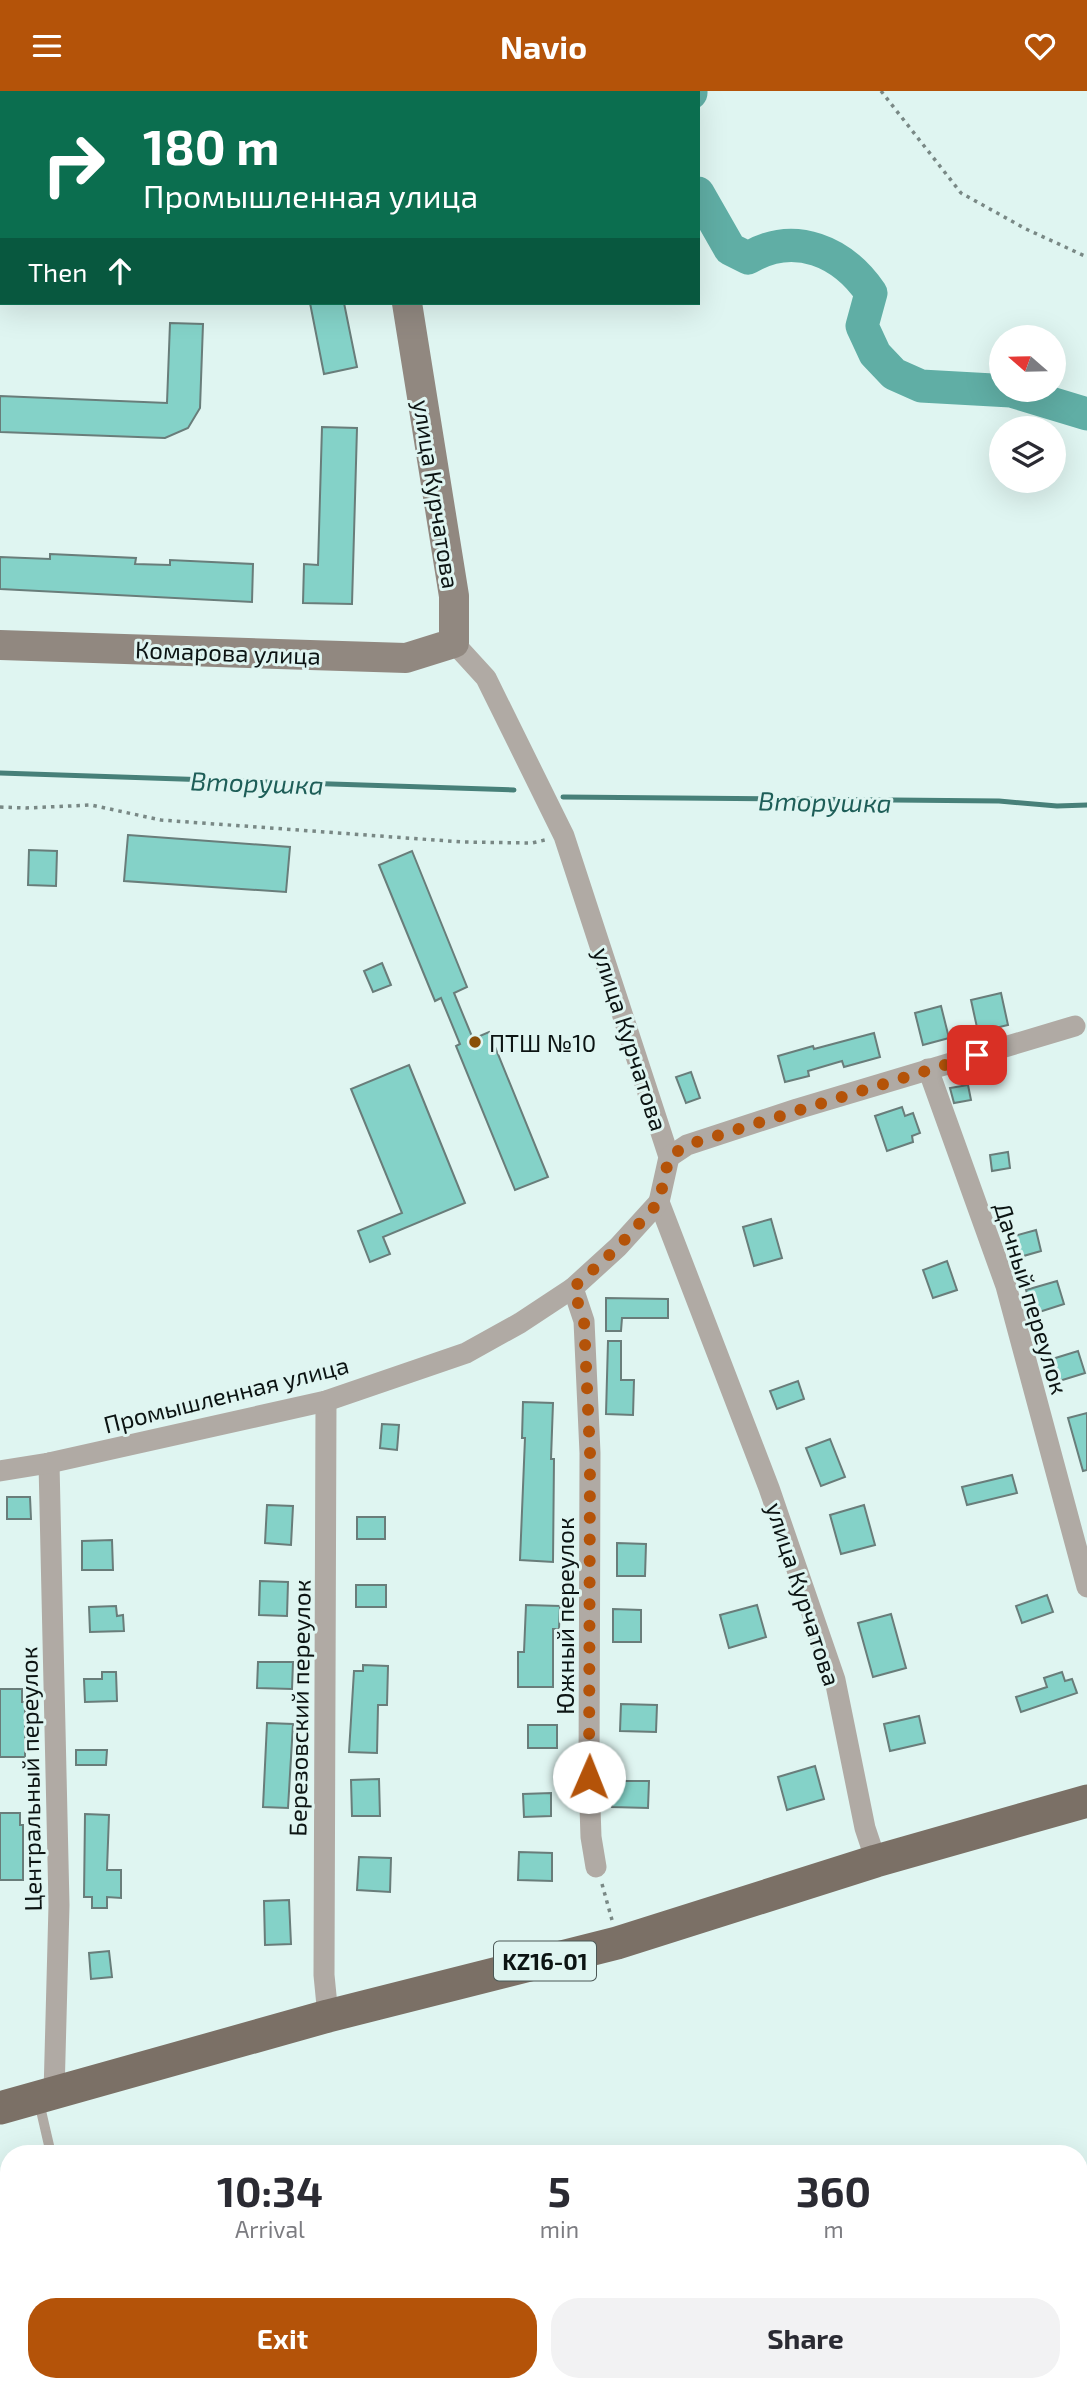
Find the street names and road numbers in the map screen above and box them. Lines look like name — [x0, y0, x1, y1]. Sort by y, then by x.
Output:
street label: улица Курчатова — [407, 397, 466, 591]
street label: Комарова улица — [135, 634, 321, 671]
street label: улица Курчатова — [587, 944, 674, 1135]
street label: Дачный переулок — [988, 1199, 1075, 1398]
street label: Промышленная улица — [101, 1350, 352, 1439]
street label: улица Курчатова — [760, 1499, 847, 1690]
street label: Южный переулок — [550, 1517, 580, 1715]
street label: Березовский переулок — [282, 1579, 317, 1837]
street label: Центральный переулок — [13, 1646, 48, 1912]
road number: KZ16-01 — [494, 1942, 596, 1981]

